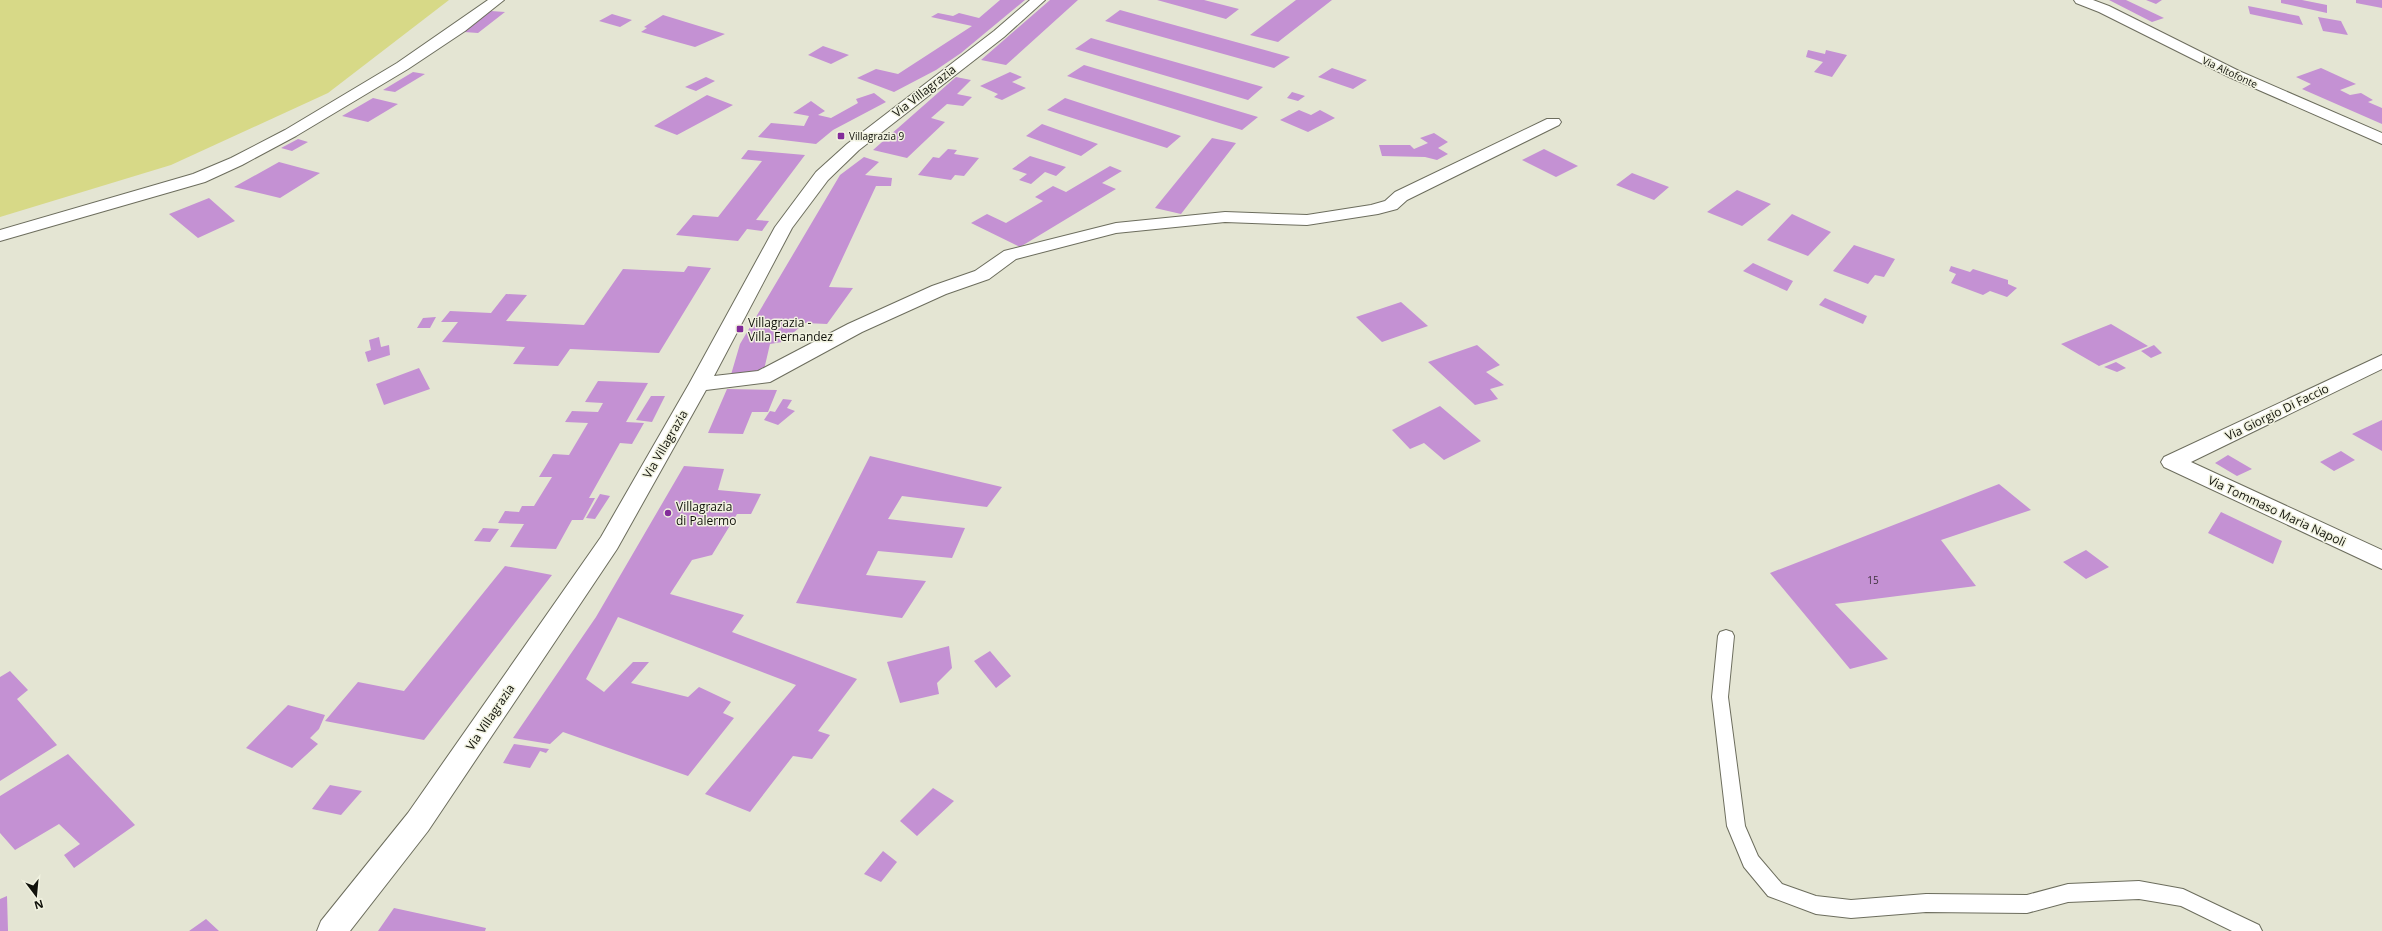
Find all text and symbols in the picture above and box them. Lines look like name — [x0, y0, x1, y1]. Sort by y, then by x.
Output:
street label: Via Altofonte — [2200, 53, 2260, 91]
street label: Via Villagrazia — [889, 61, 959, 121]
place label: Villagrazia 9 — [849, 129, 905, 143]
marker: Villagrazia 9 — [836, 131, 846, 141]
place label: Villagrazia - Villa Fernandez — [748, 314, 833, 345]
marker: Villagrazia - Villa Fernandez — [735, 324, 745, 334]
street label: Via Giorgio Di Faccio — [2222, 380, 2332, 444]
street label: Via Villagrazia — [639, 407, 691, 481]
street label: Via Tommaso Maria Napoli — [2205, 472, 2349, 550]
place label: Villagrazia di Palermo — [676, 498, 736, 529]
marker: Villagrazia di Palermo — [663, 508, 673, 518]
house number: 15 — [1867, 573, 1879, 587]
street label: Via Villagrazia — [462, 681, 518, 753]
north arrow — [16, 875, 56, 915]
text: N — [33, 897, 45, 914]

